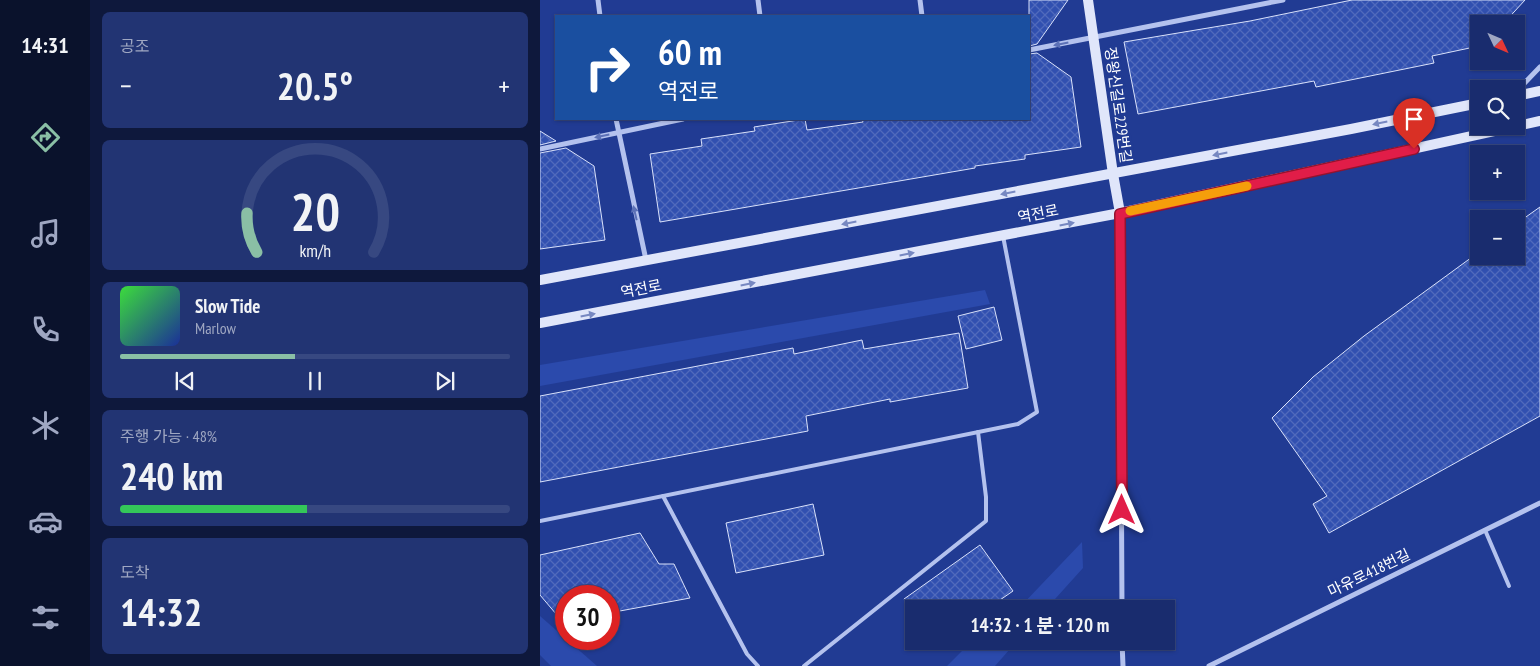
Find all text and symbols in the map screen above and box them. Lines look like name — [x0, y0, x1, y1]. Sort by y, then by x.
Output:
north arrow — [1470, 15, 1525, 70]
map controls — [1470, 15, 1525, 265]
text: 60 m — [658, 29, 722, 75]
text: 14:31 — [21, 31, 69, 59]
icon: right — [575, 35, 640, 100]
text: 공조 — [120, 36, 149, 56]
one-way arrow — [1053, 40, 1069, 48]
street label: 정왕신길로229번길 — [1101, 46, 1136, 164]
text: 20.5° — [277, 61, 353, 110]
text: − — [120, 67, 132, 104]
text: + — [498, 67, 510, 104]
text: 역전로 — [658, 77, 719, 105]
button: search — [1470, 80, 1525, 135]
pin — [1393, 98, 1435, 149]
icon: arrive — [1400, 105, 1428, 133]
icon: directions — [28, 120, 63, 155]
one-way arrow — [1371, 120, 1387, 128]
one-way arrow — [593, 133, 609, 141]
button: + — [1470, 145, 1525, 200]
one-way arrow — [1211, 150, 1227, 158]
text: 20 — [290, 178, 340, 245]
one-way arrow — [1001, 189, 1016, 197]
street label: 역전로 — [1016, 200, 1060, 227]
one-way arrow — [631, 205, 639, 220]
button: − — [1470, 210, 1525, 265]
icon: music — [28, 216, 63, 251]
one-way arrow — [840, 219, 856, 227]
one-way arrow — [1059, 219, 1075, 227]
text: km/h — [299, 239, 331, 262]
one-way arrow — [900, 249, 916, 257]
street label: 역전로 — [619, 275, 663, 302]
one-way arrow — [740, 280, 756, 288]
text: Slow Tide — [195, 294, 260, 318]
one-way arrow — [580, 310, 596, 318]
icon: phone — [28, 312, 63, 347]
text: Marlow — [195, 318, 236, 338]
icon: previous — [171, 367, 199, 395]
icon: pause — [301, 367, 329, 395]
icon: next — [431, 367, 459, 395]
icon: climate — [28, 408, 63, 443]
text: 주행 가능 · 48% — [120, 426, 217, 446]
text: 240 km — [120, 451, 223, 500]
position arrow — [1095, 483, 1147, 535]
icon: car — [28, 504, 63, 539]
street label: 마유로418번길 — [1325, 544, 1413, 601]
text: 도착 — [120, 562, 149, 582]
speed limit sign: 30 — [555, 585, 620, 650]
text: 14:32 — [120, 587, 202, 636]
icon: filters — [28, 600, 63, 635]
text: 14:32 · 1 분 · 120 m — [971, 613, 1109, 637]

